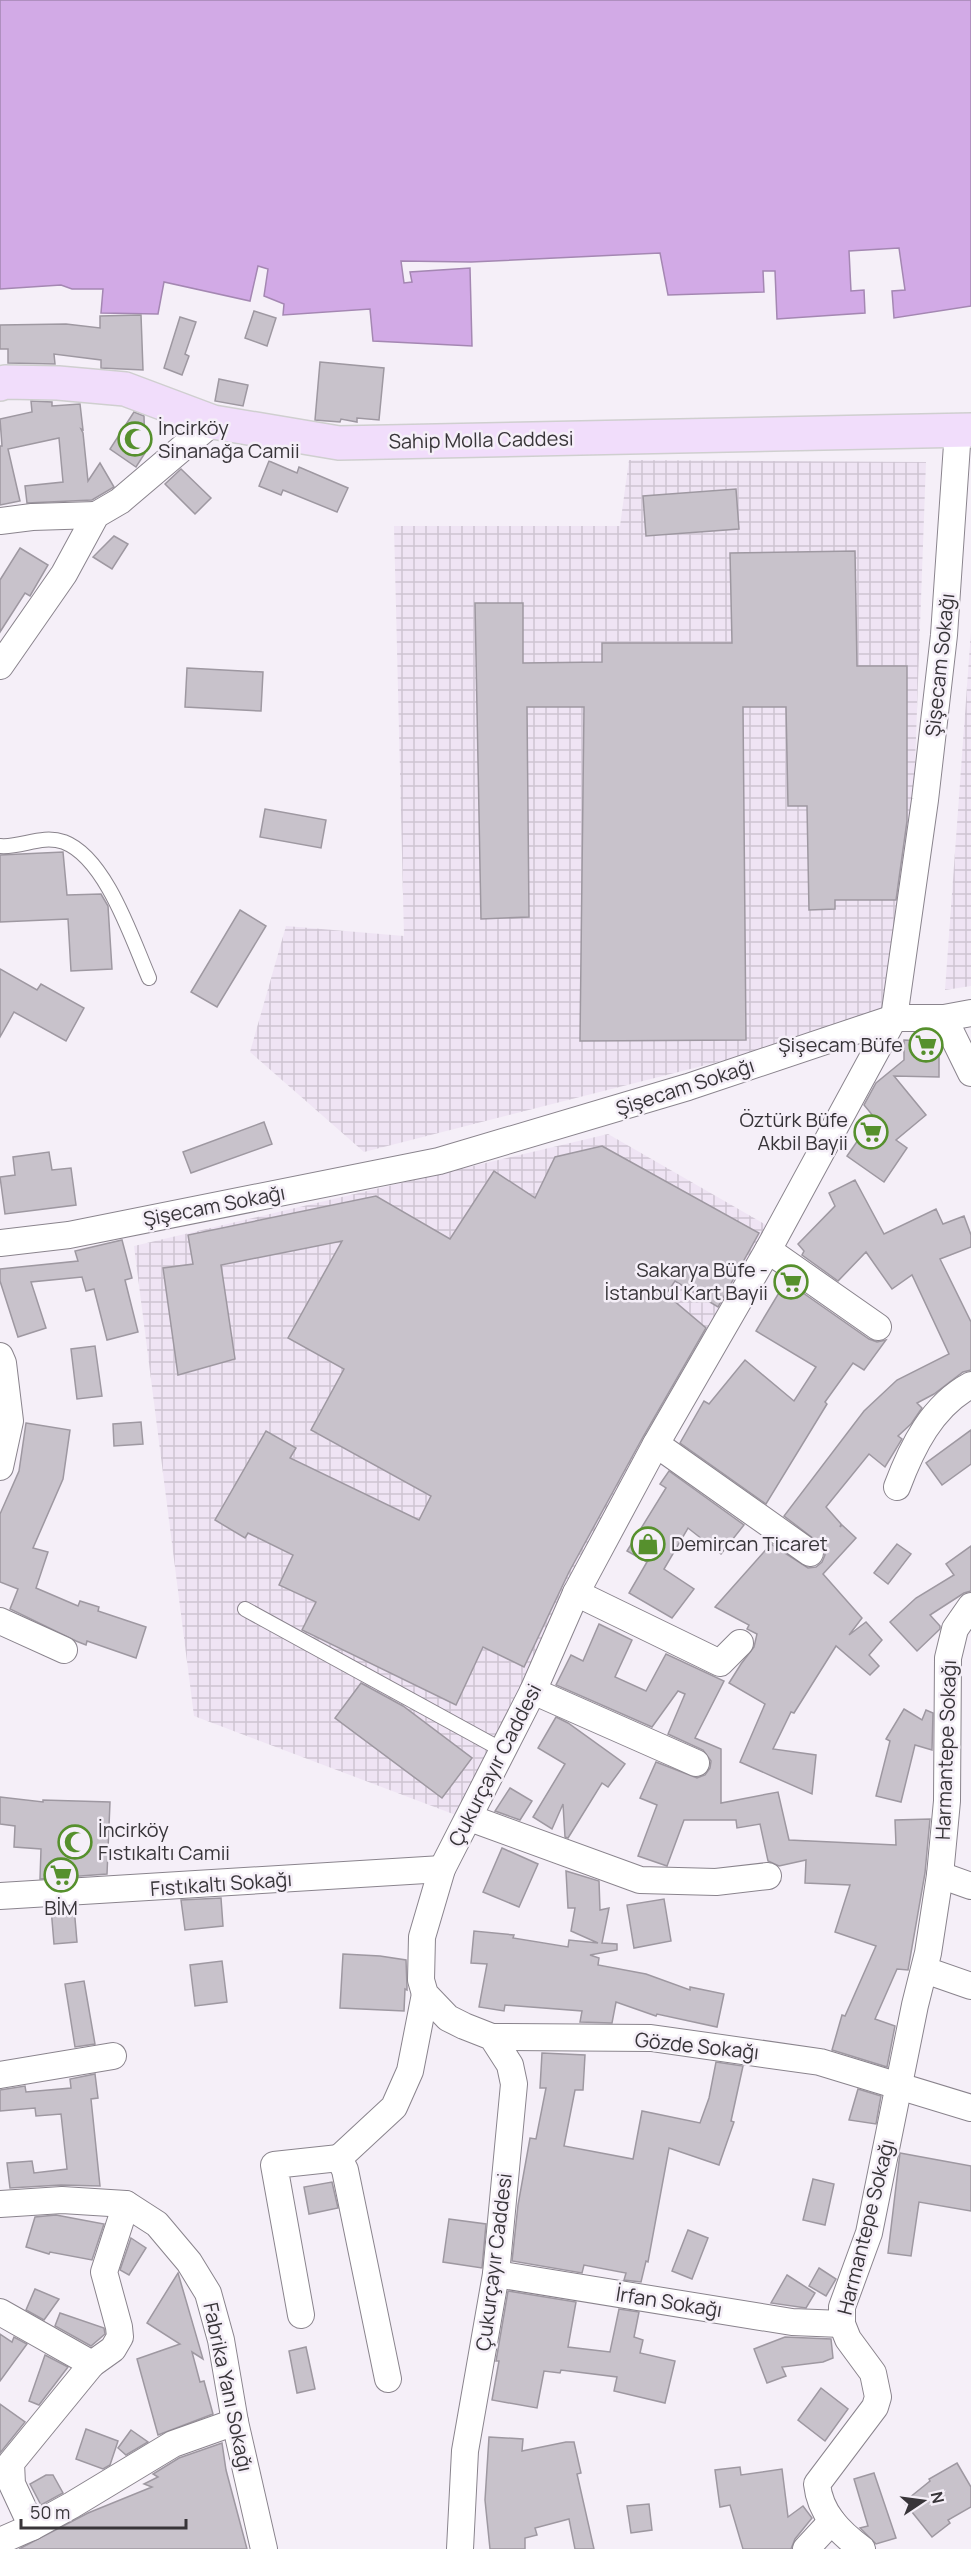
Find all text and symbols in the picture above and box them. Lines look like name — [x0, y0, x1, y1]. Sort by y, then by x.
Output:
place label: İncirköy Sinanağa Camii — [158, 414, 300, 464]
mosque icon: İncirköy Sinanağa Camii — [117, 421, 153, 457]
street label: Sahip Molla Caddesi — [388, 424, 574, 455]
street label: Şişecam Sokağı — [919, 592, 960, 738]
supermarket icon: Şişecam Büfe — [908, 1027, 944, 1063]
place label: Şişecam Büfe — [778, 1031, 903, 1058]
street label: Şişecam Sokağı — [612, 1051, 757, 1122]
place label: Öztürk Büfe Akbil Bayii — [739, 1106, 848, 1156]
supermarket icon: Öztürk Büfe Akbil Bayii — [853, 1114, 889, 1150]
street label: Şişecam Sokağı — [141, 1179, 287, 1232]
place label: Sakarya Büfe - İstanbul Kart Bayii — [605, 1256, 768, 1306]
supermarket icon: Sakarya Büfe - İstanbul Kart Bayii — [773, 1264, 809, 1300]
shop icon: Demircan Ticaret — [630, 1526, 666, 1562]
place label: Demircan Ticaret — [671, 1530, 828, 1557]
street label: Harmantepe Sokağı — [929, 1659, 962, 1841]
street label: Çukurçayır Caddesi — [442, 1679, 547, 1851]
place label: İncirköy Fıstıkaltı Camii — [98, 1816, 230, 1866]
mosque icon: İncirköy Fıstıkaltı Camii — [57, 1824, 93, 1860]
supermarket icon: BİM — [43, 1857, 79, 1893]
street label: Fıstıkaltı Sokağı — [149, 1865, 293, 1902]
place label: BİM — [44, 1894, 78, 1921]
street label: Gözde Sokağı — [634, 2026, 760, 2065]
street label: Harmantepe Sokağı — [831, 2136, 900, 2318]
street label: Çukurçayır Caddesi — [469, 2171, 518, 2352]
street label: İrfan Sokağı — [614, 2280, 724, 2323]
street label: Fabrika Yanı Sokağı — [197, 2300, 260, 2474]
north arrow — [893, 2471, 953, 2531]
text: N — [926, 2490, 950, 2506]
scale bar — [21, 2492, 186, 2530]
text: 50 m — [30, 2500, 70, 2524]

